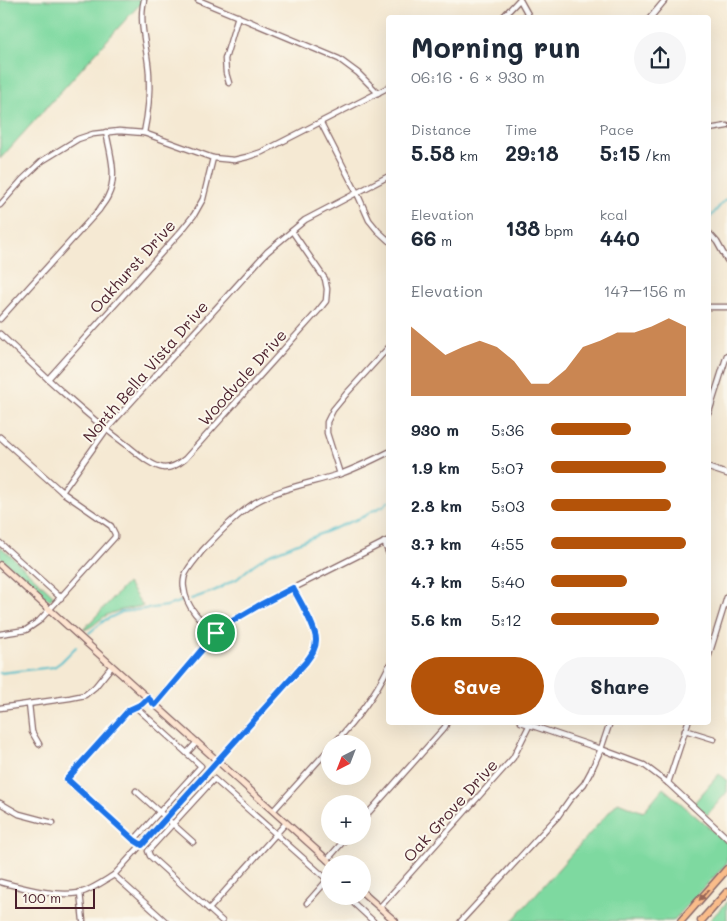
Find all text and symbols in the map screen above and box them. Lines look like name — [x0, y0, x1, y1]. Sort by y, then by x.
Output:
text: Morning run — [411, 29, 580, 65]
button: share — [634, 32, 686, 84]
text: 06:16 · 6 × 930 m — [411, 66, 545, 87]
text: Distance — [411, 120, 471, 139]
text: Time — [505, 120, 537, 139]
text: Pace — [600, 120, 634, 139]
text: 5.58 — [411, 139, 455, 166]
text: 29:18 — [505, 139, 559, 166]
text: 5:15 — [600, 139, 640, 166]
text: km — [455, 146, 478, 165]
text: /km — [640, 146, 671, 165]
text: Elevation — [411, 205, 474, 224]
text: kcal — [600, 205, 628, 224]
text: 138 — [505, 214, 540, 241]
street label: Oakhurst Drive — [84, 215, 180, 317]
text: bpm — [540, 221, 573, 240]
text: 66 — [411, 224, 436, 251]
text: 440 — [600, 224, 640, 251]
text: m — [436, 231, 452, 250]
text: Elevation — [411, 280, 483, 301]
text: 147–156 m — [603, 280, 686, 301]
street label: North Bella Vista Drive — [78, 296, 212, 446]
street label: Woodvale Drive — [193, 324, 291, 430]
text: 930 m — [411, 419, 459, 440]
text: 5:36 — [491, 419, 524, 440]
text: 1.9 km — [411, 457, 460, 478]
text: 5:07 — [491, 457, 524, 478]
text: 2.8 km — [411, 495, 462, 516]
text: 5:03 — [491, 495, 525, 516]
text: 3.7 km — [411, 533, 462, 554]
text: 4:55 — [491, 533, 524, 554]
text: 4.7 km — [411, 571, 462, 592]
text: 5:40 — [491, 571, 525, 592]
text: 5.6 km — [411, 609, 462, 630]
text: 5:12 — [491, 609, 521, 630]
pin — [195, 612, 237, 654]
icon: arrive — [202, 619, 230, 647]
button: Save — [411, 657, 544, 715]
button: Share — [554, 657, 686, 715]
north arrow — [321, 735, 371, 785]
map controls — [321, 735, 371, 905]
street label: Oak Grove Drive — [398, 754, 502, 866]
button: + — [321, 795, 371, 845]
button: − — [321, 855, 371, 905]
scale bar — [15, 886, 95, 909]
text: 100 m — [22, 888, 61, 907]
one-way arrow — [698, 889, 710, 901]

